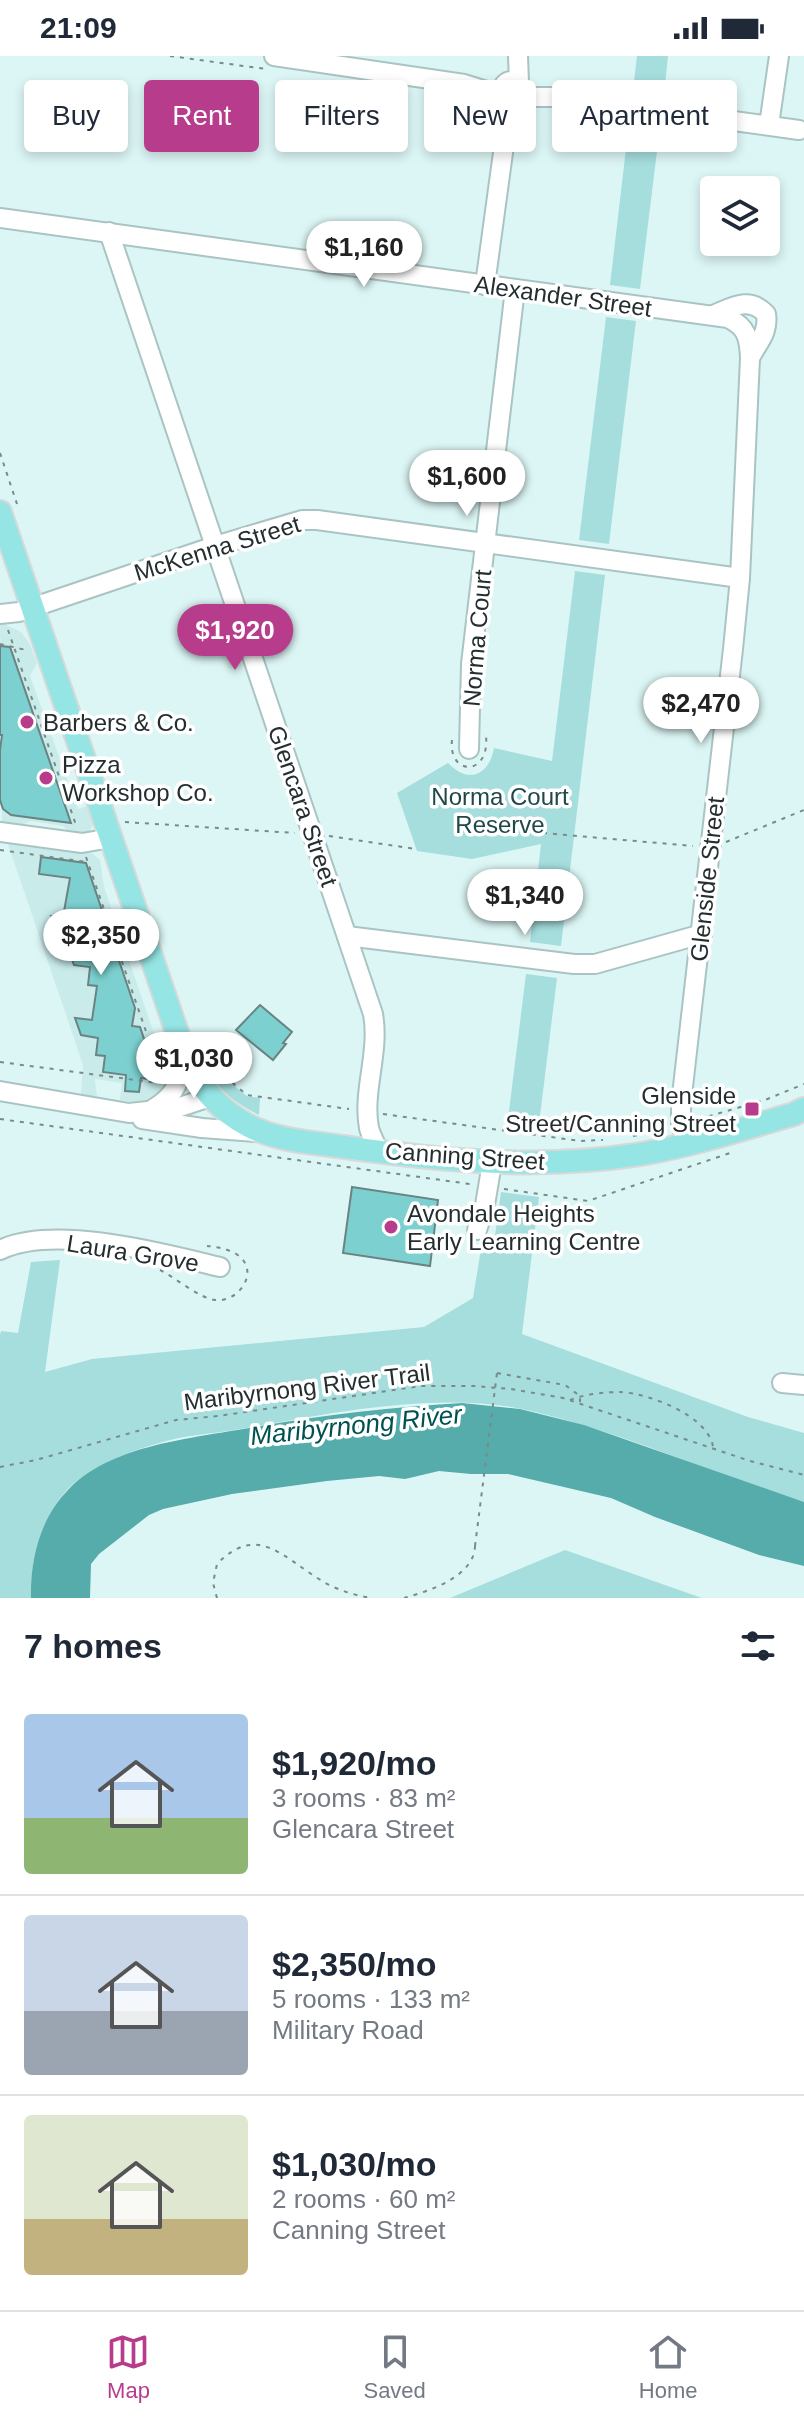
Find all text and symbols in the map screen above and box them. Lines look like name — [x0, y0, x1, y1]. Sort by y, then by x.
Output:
text: 21:09 — [40, 11, 117, 44]
chip: Buy — [24, 80, 128, 152]
chip: Rent — [144, 80, 259, 152]
chip: Filters — [275, 80, 408, 152]
chip: New — [424, 80, 536, 152]
chip: Apartment — [552, 80, 737, 152]
map controls — [700, 176, 780, 256]
button: layers — [700, 176, 780, 256]
pin: $1,160 — [299, 221, 429, 289]
text: $1,160 — [324, 232, 404, 262]
street label: Alexander Street — [473, 270, 654, 322]
pin: $1,600 — [402, 450, 532, 518]
text: $1,600 — [427, 461, 507, 491]
street label: McKenna Street — [131, 510, 304, 586]
street label: Norma Court — [458, 568, 496, 708]
pin: $1,920 — [170, 604, 300, 672]
text: $1,920 — [195, 615, 275, 645]
pin: $2,470 — [636, 677, 766, 745]
text: $2,470 — [661, 688, 741, 718]
place label: Barbers & Co. — [43, 709, 194, 736]
marker: Barbers & Co. — [18, 713, 36, 731]
street label: Glencara Street — [263, 722, 343, 890]
place label: Pizza Workshop Co. — [62, 751, 214, 806]
marker: Pizza Workshop Co. — [37, 769, 55, 787]
park label: Norma Court Reserve — [431, 783, 569, 838]
street label: Glenside Street — [685, 795, 729, 963]
pin: $1,340 — [460, 869, 590, 937]
text: $1,340 — [485, 880, 565, 910]
pin: $2,350 — [36, 909, 166, 977]
text: $2,350 — [61, 920, 141, 950]
pin: $1,030 — [129, 1032, 259, 1100]
text: $1,030 — [154, 1043, 234, 1073]
place label: Glenside Street/Canning Street — [505, 1082, 736, 1137]
marker: Glenside Street/Canning Street — [743, 1100, 761, 1118]
street label: Canning Street — [384, 1137, 546, 1175]
place label: Avondale Heights Early Learning Centre — [407, 1200, 640, 1255]
marker: Avondale Heights Early Learning Centre — [382, 1218, 400, 1236]
street label: Laura Grove — [65, 1229, 201, 1277]
street label: Maribyrnong River Trail — [182, 1358, 432, 1416]
water label: Maribyrnong River — [249, 1399, 465, 1451]
icon: filters — [736, 1624, 780, 1668]
text: 7 homes — [24, 1627, 162, 1665]
text: $1,920/mo — [272, 1744, 436, 1782]
icon: home — [88, 1746, 184, 1842]
text: 3 rooms · 83 m² — [272, 1783, 456, 1813]
text: Glencara Street — [272, 1814, 454, 1844]
text: $2,350/mo — [272, 1945, 436, 1983]
icon: home — [88, 1947, 184, 2043]
text: 5 rooms · 133 m² — [272, 1984, 470, 2014]
text: Military Road — [272, 2015, 424, 2045]
text: $1,030/mo — [272, 2145, 436, 2183]
icon: home — [88, 2147, 184, 2243]
text: 2 rooms · 60 m² — [272, 2184, 456, 2214]
text: Canning Street — [272, 2215, 445, 2245]
tab: Map — [106, 2330, 150, 2404]
tab: Saved — [363, 2330, 426, 2404]
tab: Home — [639, 2330, 698, 2404]

